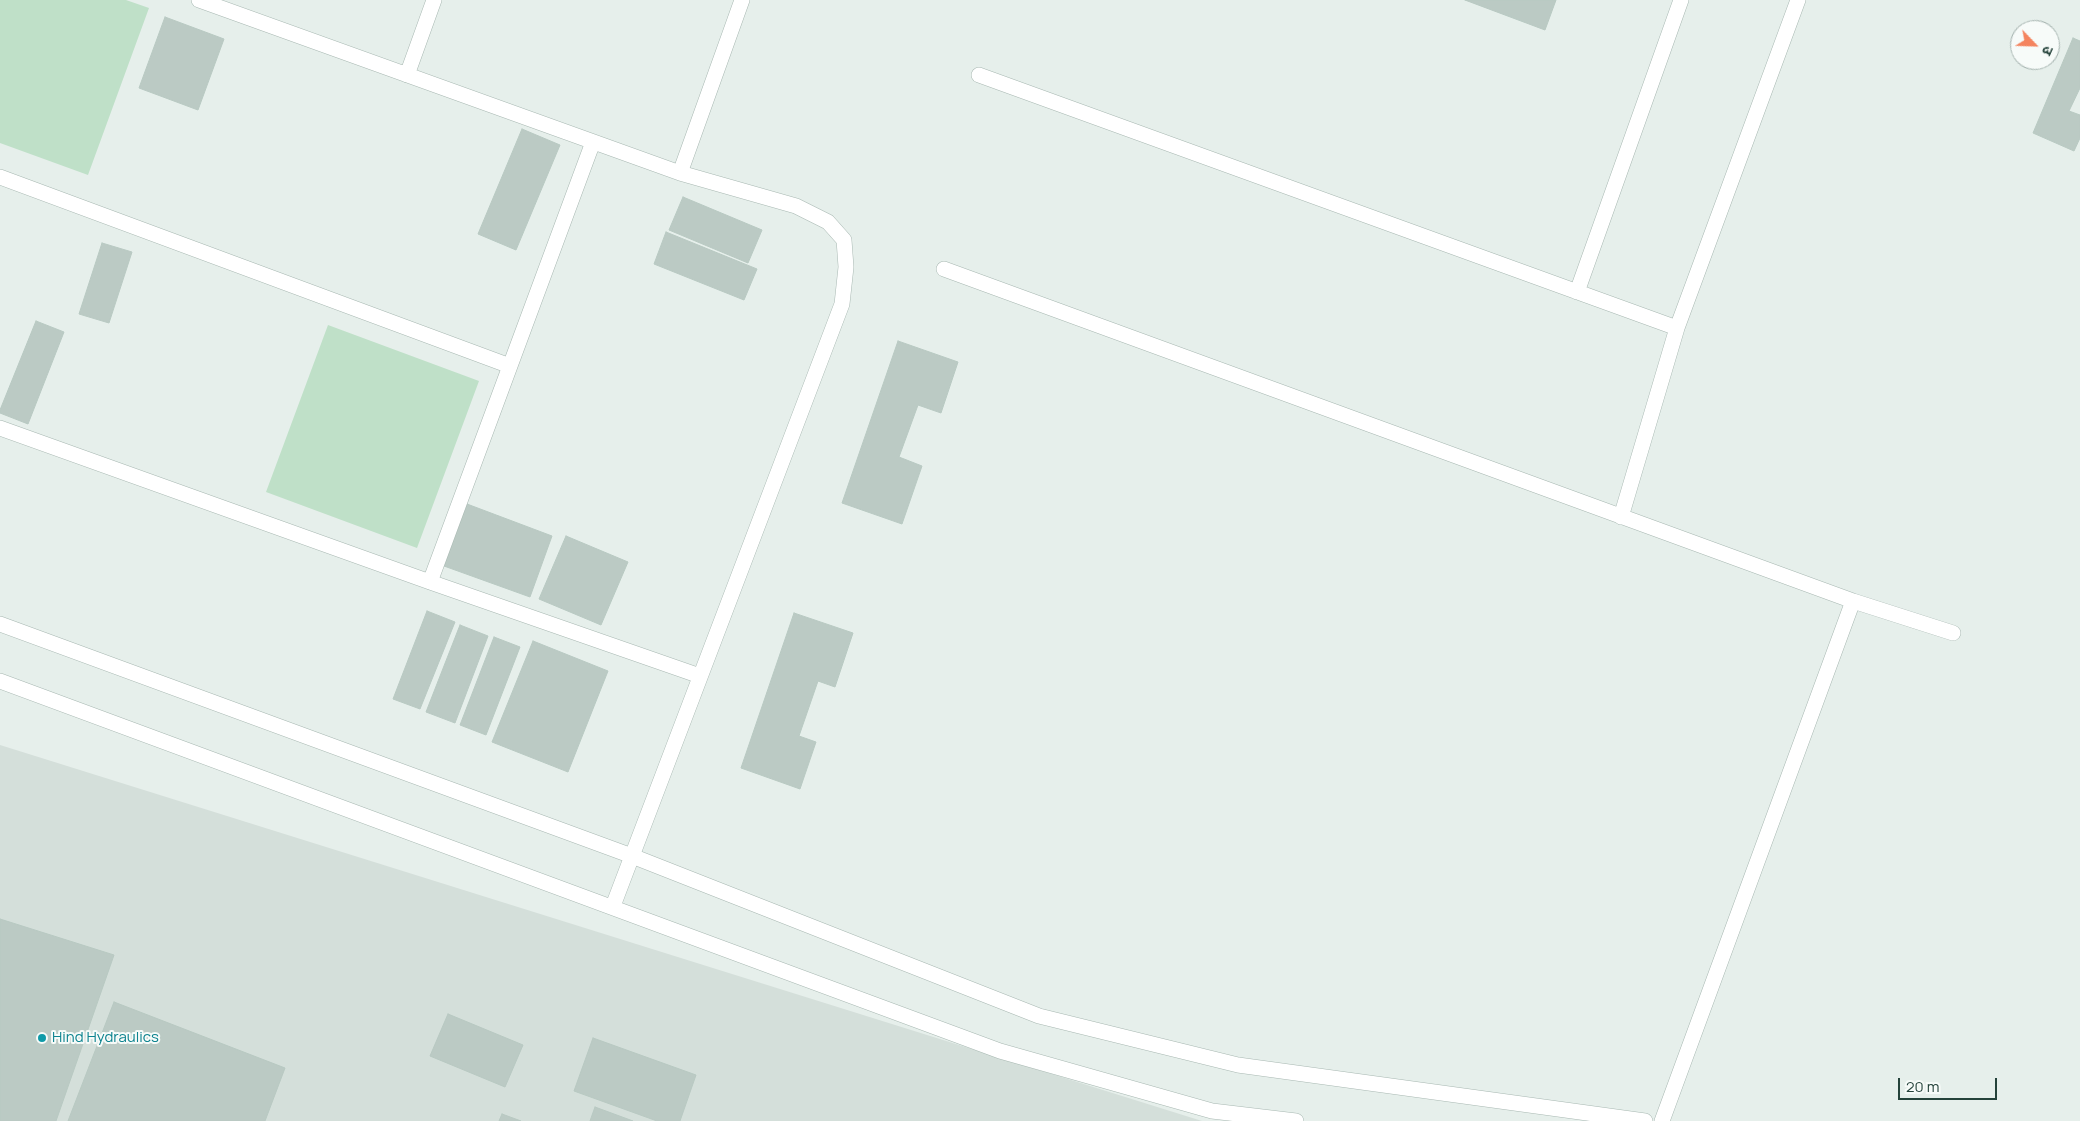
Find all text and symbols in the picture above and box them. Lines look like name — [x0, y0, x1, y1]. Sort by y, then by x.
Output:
north arrow — [2010, 20, 2060, 70]
text: उ — [2038, 43, 2059, 59]
place label: Hind Hydraulics — [52, 1029, 159, 1047]
marker: Hind Hydraulics — [36, 1032, 48, 1044]
scale bar — [1900, 1068, 1999, 1100]
text: 20 m — [1906, 1076, 1939, 1097]

